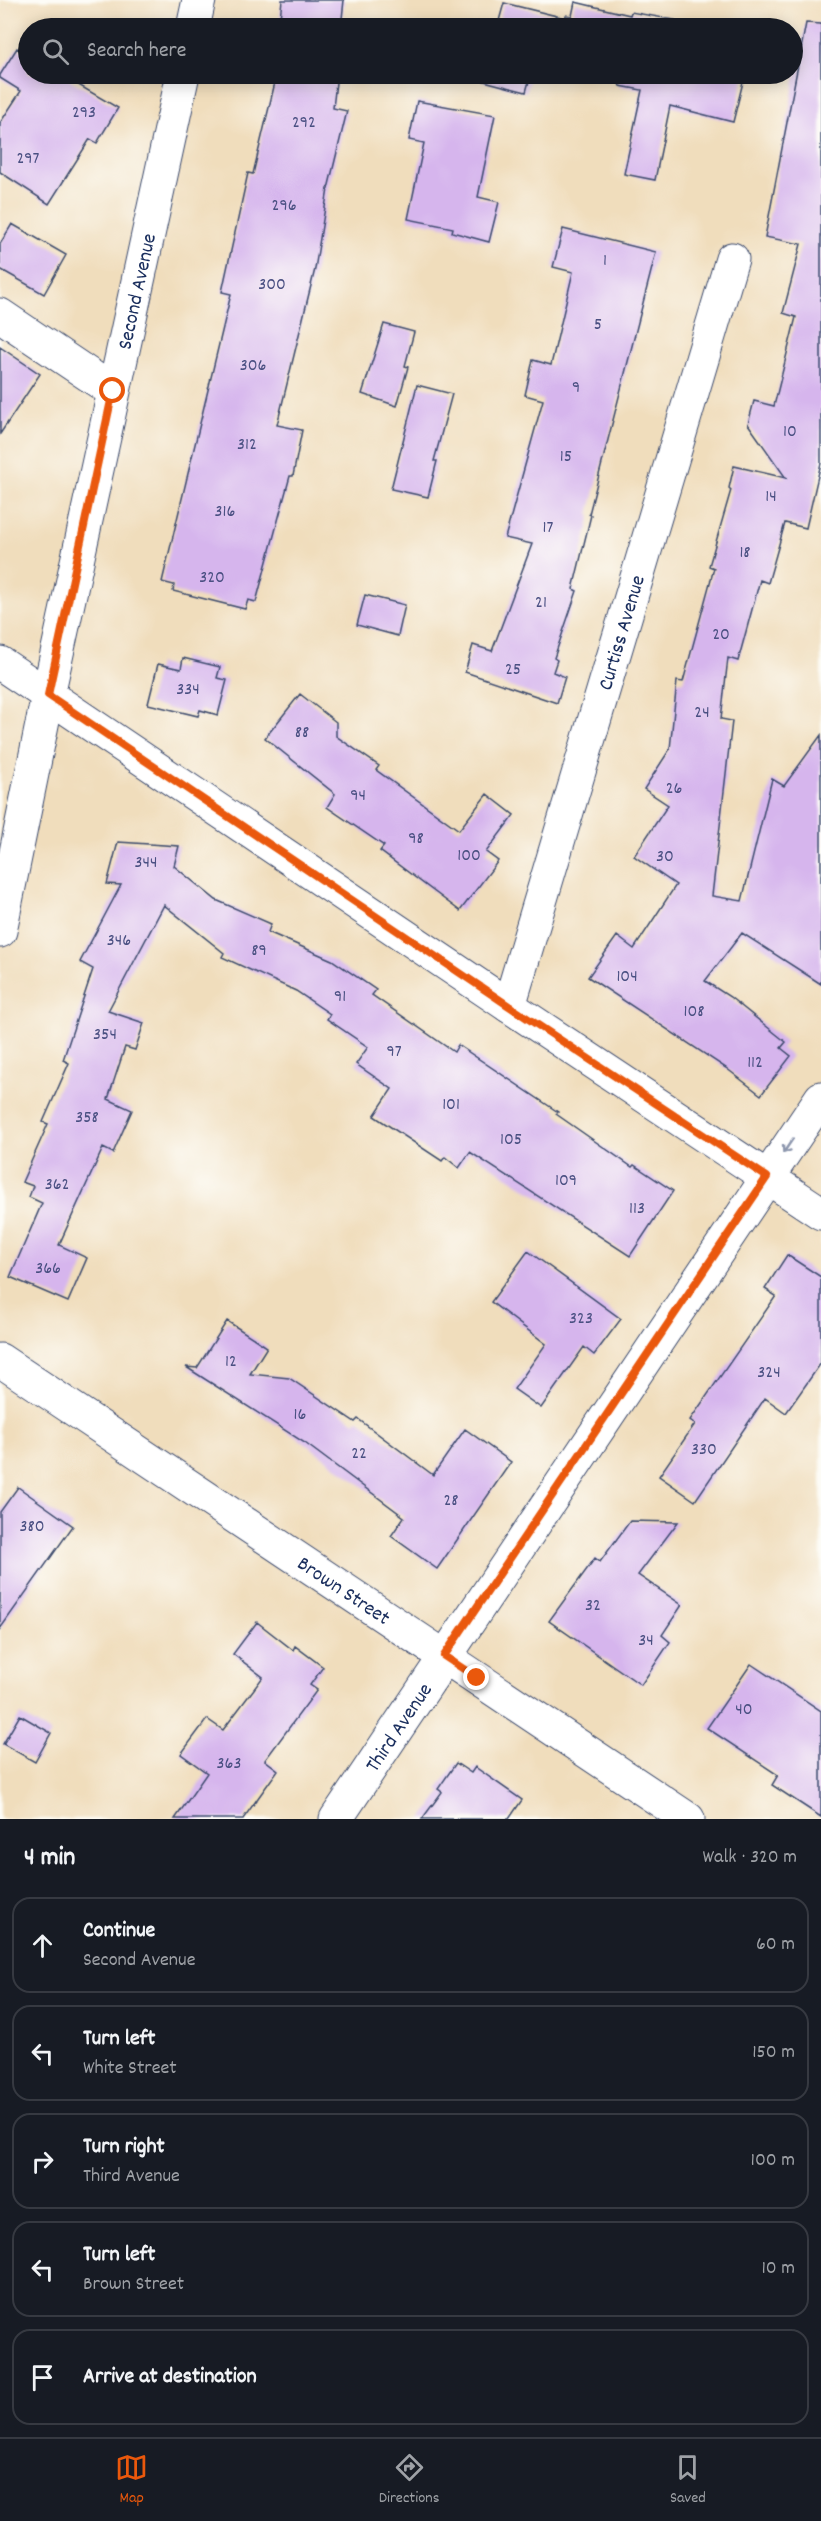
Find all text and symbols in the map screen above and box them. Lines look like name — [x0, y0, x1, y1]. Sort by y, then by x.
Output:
search box — [18, 18, 803, 84]
icon: search — [39, 35, 72, 68]
text: Search here — [87, 36, 186, 67]
house number: 293 — [72, 101, 96, 126]
house number: 292 — [292, 111, 316, 136]
house number: 297 — [16, 147, 40, 172]
house number: 296 — [272, 194, 296, 219]
street label: Second Avenue — [111, 231, 166, 353]
house number: 1 — [603, 249, 607, 274]
house number: 300 — [258, 273, 286, 298]
house number: 5 — [594, 313, 602, 338]
house number: 306 — [240, 354, 266, 379]
house number: 9 — [572, 376, 580, 401]
route start — [99, 377, 125, 403]
house number: 10 — [783, 420, 797, 445]
house number: 312 — [237, 433, 257, 458]
house number: 15 — [560, 445, 572, 470]
house number: 14 — [765, 485, 777, 510]
house number: 316 — [215, 500, 235, 525]
house number: 17 — [543, 516, 554, 541]
house number: 18 — [739, 541, 751, 566]
house number: 320 — [199, 566, 225, 591]
street label: Curtiss Avenue — [592, 572, 655, 694]
house number: 21 — [535, 591, 547, 616]
house number: 20 — [712, 623, 730, 648]
house number: 25 — [505, 658, 521, 683]
house number: 334 — [176, 678, 200, 703]
house number: 24 — [694, 701, 710, 726]
house number: 88 — [295, 721, 309, 746]
house number: 26 — [666, 777, 682, 802]
house number: 94 — [350, 784, 366, 809]
house number: 98 — [408, 827, 424, 852]
house number: 100 — [457, 844, 481, 869]
house number: 30 — [656, 845, 674, 870]
house number: 344 — [135, 851, 157, 876]
house number: 346 — [107, 929, 131, 954]
house number: 89 — [251, 939, 267, 964]
house number: 104 — [616, 965, 638, 990]
house number: 91 — [334, 985, 346, 1010]
house number: 108 — [684, 1000, 704, 1025]
house number: 354 — [93, 1023, 117, 1048]
house number: 97 — [386, 1040, 402, 1065]
house number: 112 — [747, 1051, 763, 1076]
house number: 101 — [442, 1093, 460, 1118]
house number: 358 — [75, 1106, 99, 1131]
house number: 105 — [500, 1128, 522, 1153]
one-way arrow — [782, 1137, 794, 1154]
house number: 109 — [555, 1169, 577, 1194]
house number: 362 — [45, 1173, 69, 1198]
house number: 113 — [629, 1197, 645, 1222]
house number: 366 — [35, 1257, 61, 1282]
house number: 323 — [569, 1307, 593, 1332]
house number: 12 — [225, 1350, 237, 1375]
house number: 324 — [757, 1361, 781, 1386]
house number: 16 — [294, 1403, 306, 1428]
house number: 330 — [691, 1438, 717, 1463]
house number: 22 — [351, 1442, 367, 1467]
house number: 28 — [443, 1489, 459, 1514]
house number: 380 — [19, 1515, 45, 1540]
street label: Brown Street — [290, 1550, 395, 1634]
house number: 32 — [585, 1594, 601, 1619]
house number: 34 — [638, 1629, 654, 1654]
route end — [463, 1664, 489, 1690]
street label: Third Avenue — [360, 1678, 441, 1779]
house number: 40 — [735, 1698, 753, 1723]
house number: 363 — [217, 1752, 241, 1777]
text: 4 min — [24, 1840, 75, 1877]
text: Walk · 320 m — [703, 1844, 797, 1872]
text: Continue — [83, 1916, 155, 1947]
icon: ahead — [26, 1929, 59, 1962]
text: 60 m — [756, 1931, 795, 1959]
text: Second Avenue — [83, 1947, 195, 1975]
text: Turn left — [83, 2024, 155, 2055]
icon: left — [26, 2037, 59, 2070]
text: 150 m — [752, 2039, 795, 2067]
text: White Street — [83, 2055, 177, 2083]
text: Turn right — [83, 2132, 165, 2163]
icon: right — [26, 2145, 59, 2178]
text: 100 m — [751, 2147, 795, 2175]
text: Third Avenue — [83, 2163, 180, 2191]
text: Turn left — [83, 2240, 155, 2271]
icon: left — [26, 2253, 59, 2286]
text: 10 m — [761, 2255, 795, 2283]
text: Brown Street — [83, 2271, 184, 2299]
icon: arrive — [26, 2361, 59, 2394]
text: Arrive at destination — [83, 2362, 257, 2393]
tab: Map — [115, 2451, 148, 2510]
tab: Directions — [379, 2451, 439, 2510]
tab: Saved — [670, 2451, 706, 2510]

